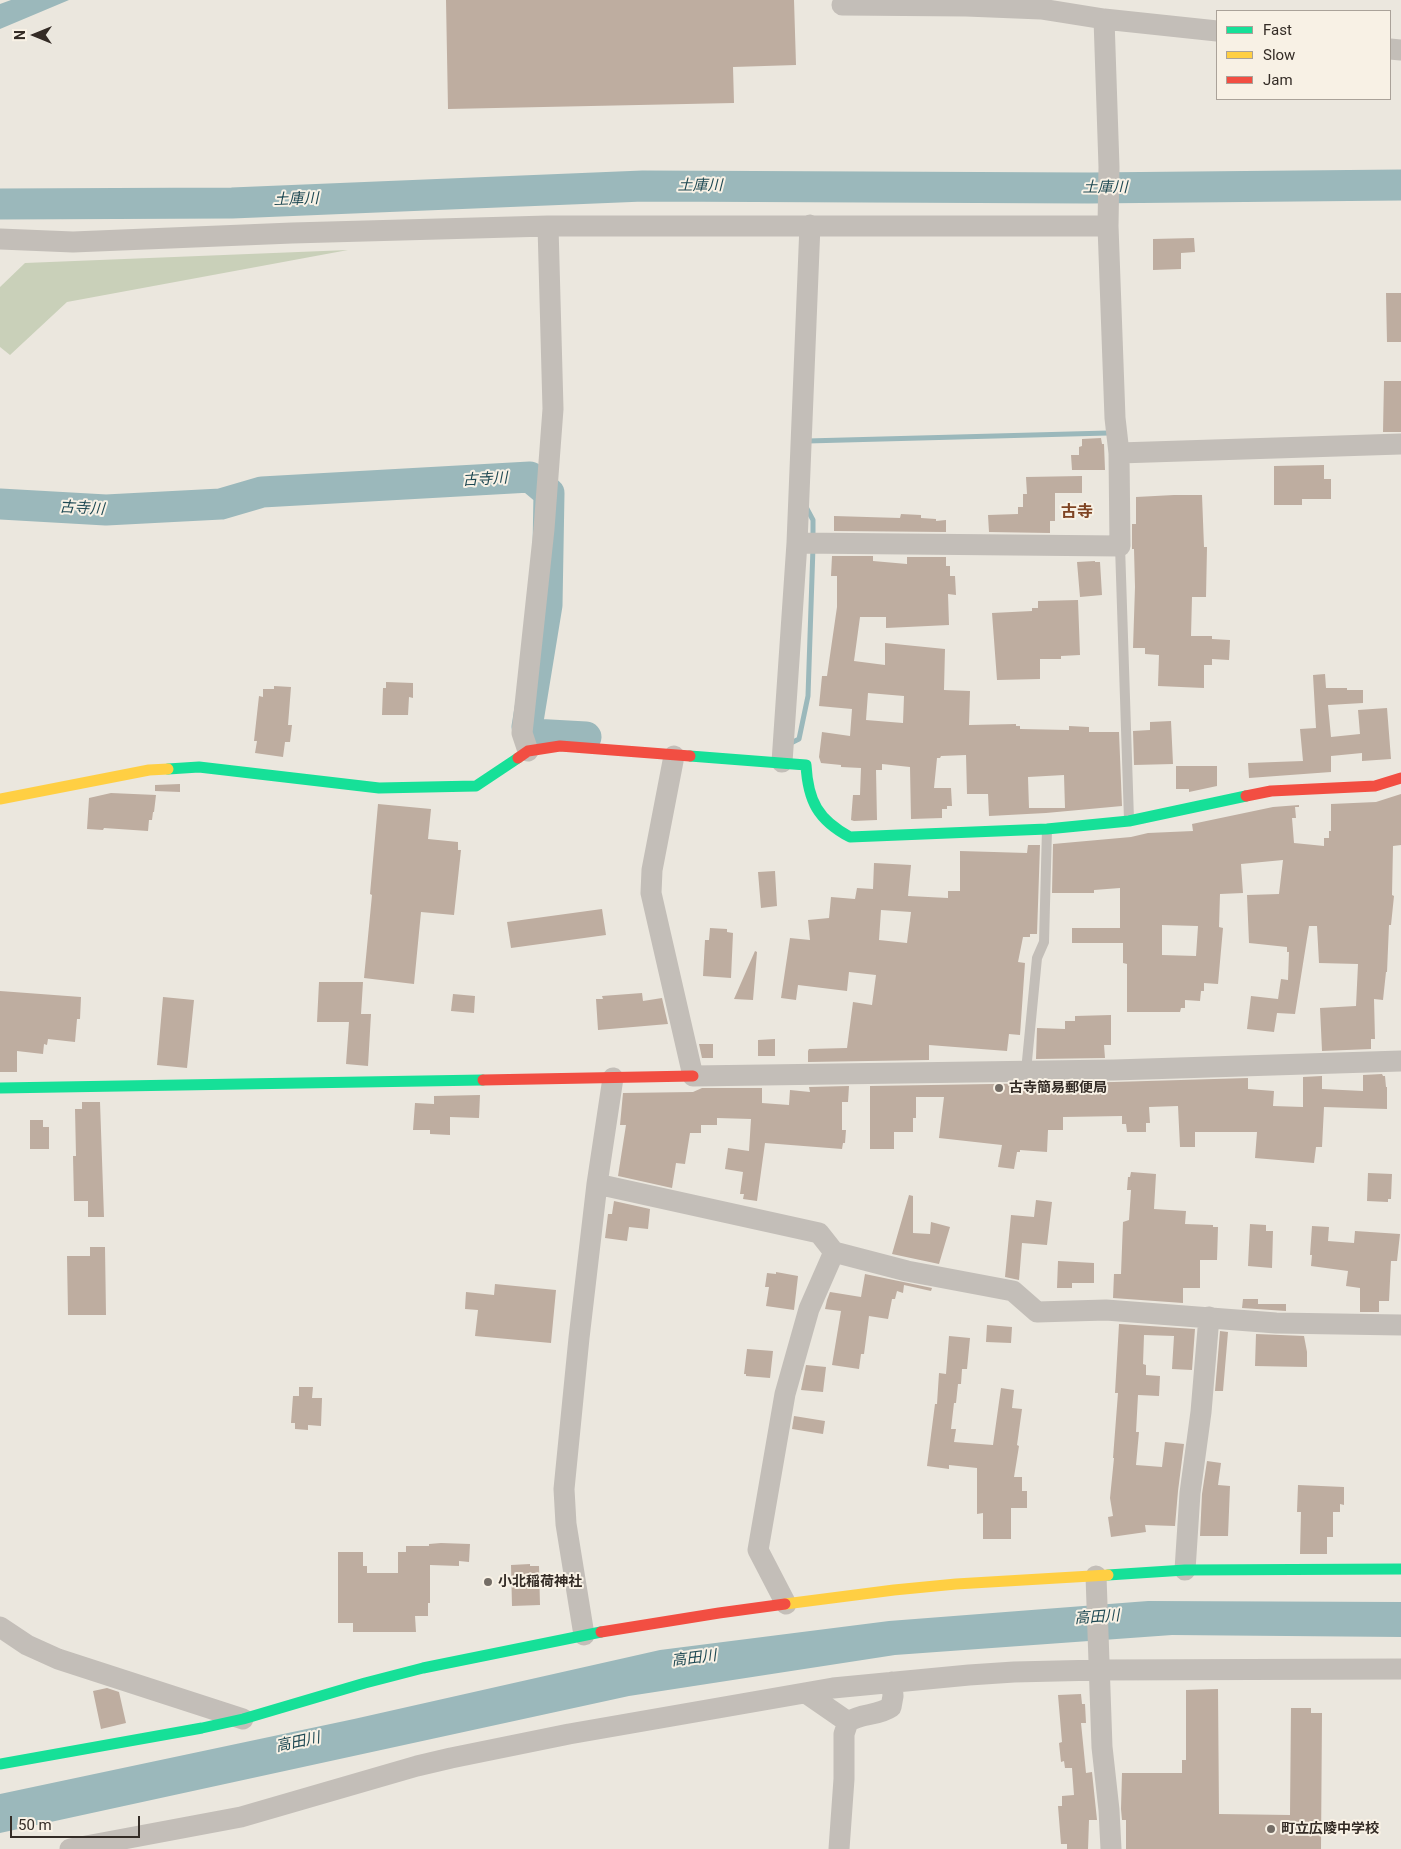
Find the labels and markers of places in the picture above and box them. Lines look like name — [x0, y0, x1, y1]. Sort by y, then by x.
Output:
place label: 古寺簡易郵便局 — [1009, 1080, 1107, 1096]
marker: 古寺簡易郵便局 — [993, 1082, 1005, 1094]
place label: 小北稲荷神社 — [498, 1574, 582, 1590]
marker: 小北稲荷神社 — [482, 1576, 494, 1588]
place label: 町立広陵中学校 — [1281, 1821, 1379, 1837]
marker: 町立広陵中学校 — [1265, 1823, 1277, 1835]

